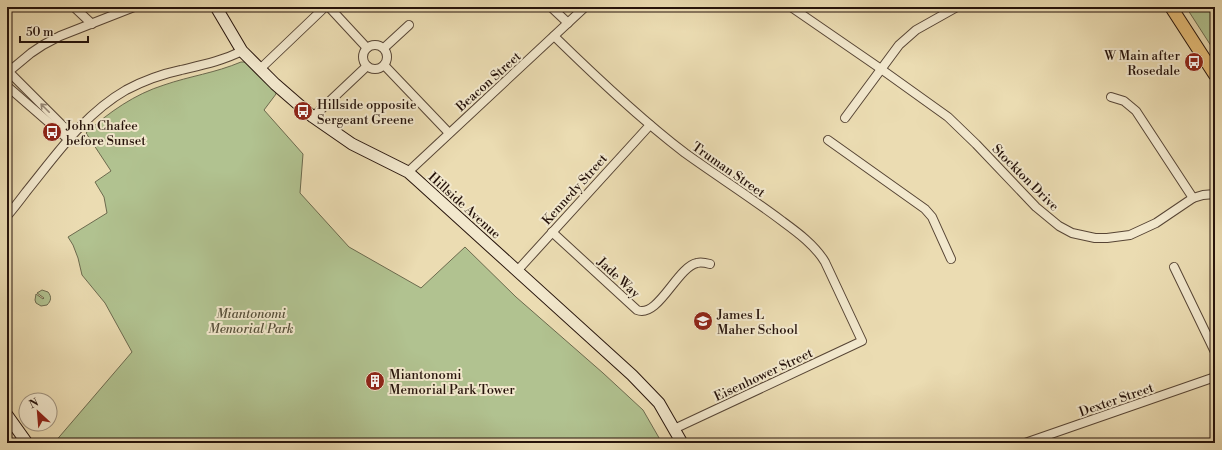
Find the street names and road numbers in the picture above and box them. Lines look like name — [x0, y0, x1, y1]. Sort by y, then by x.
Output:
street label: Beacon Street — [452, 48, 525, 116]
street label: Truman Street — [689, 139, 768, 201]
street label: Stockton Drive — [989, 141, 1062, 215]
street label: Kennedy Street — [539, 151, 611, 228]
street label: Hillside Avenue — [425, 169, 504, 243]
street label: Jade Way — [593, 253, 643, 302]
street label: Eisenhower Street — [711, 345, 816, 405]
street label: Dexter Street — [1077, 380, 1156, 420]

